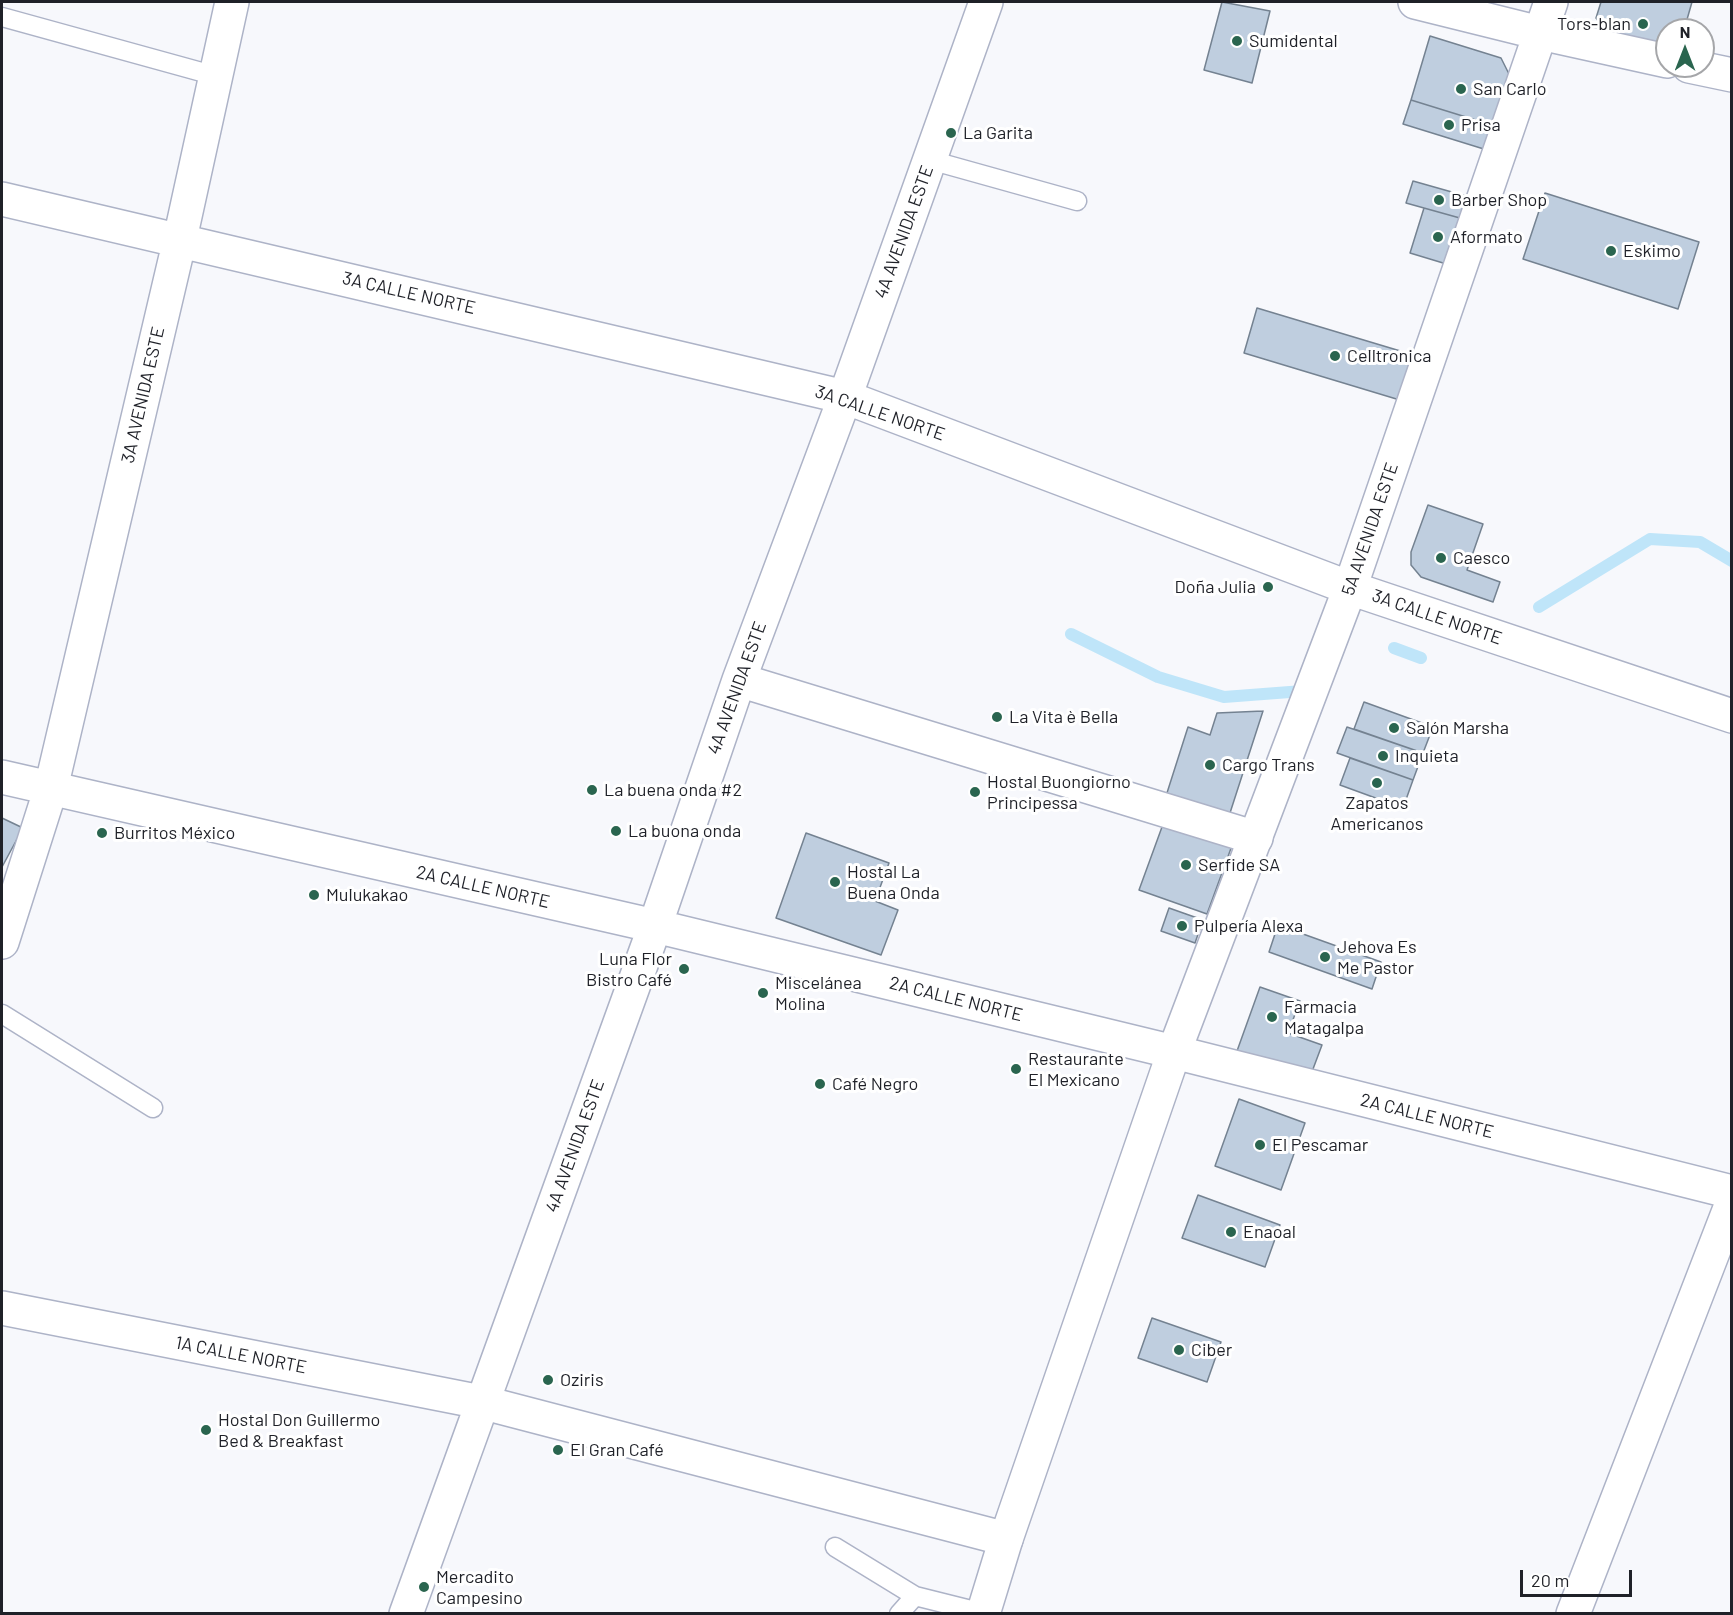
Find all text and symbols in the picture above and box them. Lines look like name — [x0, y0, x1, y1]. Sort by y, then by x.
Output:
place label: Tors-blan — [1557, 13, 1631, 35]
marker: Tors-blan — [1636, 17, 1650, 31]
north arrow — [1655, 18, 1715, 78]
text: N — [1680, 22, 1690, 41]
place label: Sumidental — [1249, 30, 1338, 52]
marker: Sumidental — [1230, 34, 1244, 48]
place label: San Carlo — [1473, 78, 1546, 100]
marker: San Carlo — [1454, 82, 1468, 96]
place label: Prisa — [1461, 114, 1501, 136]
marker: Prisa — [1442, 118, 1456, 132]
place label: La Garita — [963, 122, 1033, 144]
marker: La Garita — [944, 126, 958, 140]
street label: 4A AVENIDA ESTE — [870, 163, 938, 301]
place label: Barber Shop — [1451, 189, 1547, 211]
marker: Barber Shop — [1432, 193, 1446, 207]
place label: Aformato — [1450, 226, 1523, 248]
marker: Aformato — [1431, 230, 1445, 244]
place label: Eskimo — [1623, 240, 1681, 262]
marker: Eskimo — [1604, 244, 1618, 258]
street label: 3A CALLE NORTE — [340, 267, 478, 319]
street label: 3A AVENIDA ESTE — [117, 325, 169, 465]
place label: Celltronica — [1347, 345, 1431, 367]
marker: Celltronica — [1328, 349, 1342, 363]
street label: 3A CALLE NORTE — [812, 381, 948, 445]
street label: 5A AVENIDA ESTE — [1337, 460, 1403, 598]
place label: Caesco — [1453, 547, 1510, 569]
marker: Caesco — [1434, 551, 1448, 565]
place label: Doña Julia — [1175, 576, 1256, 598]
marker: Doña Julia — [1261, 580, 1275, 594]
street label: 3A CALLE NORTE — [1369, 585, 1505, 649]
street label: 4A AVENIDA ESTE — [703, 619, 771, 757]
place label: La Vita è Bella — [1009, 706, 1118, 728]
marker: La Vita è Bella — [990, 710, 1004, 724]
place label: Salón Marsha — [1406, 717, 1509, 739]
marker: Salón Marsha — [1387, 721, 1401, 735]
place label: Inquieta — [1395, 745, 1459, 767]
marker: Inquieta — [1376, 749, 1390, 763]
place label: Cargo Trans — [1222, 754, 1315, 776]
marker: Cargo Trans — [1203, 758, 1217, 772]
place label: Hostal Buongiorno Principessa — [987, 771, 1131, 814]
marker: Zapatos Americanos — [1370, 776, 1384, 790]
place label: La buena onda #2 — [604, 779, 742, 801]
marker: La buena onda #2 — [585, 783, 599, 797]
marker: Hostal Buongiorno Principessa — [968, 785, 982, 799]
place label: Zapatos Americanos — [1330, 792, 1424, 834]
place label: La buona onda — [628, 820, 741, 842]
place label: Burritos México — [114, 822, 235, 844]
marker: La buona onda — [609, 824, 623, 838]
marker: Burritos México — [95, 826, 109, 840]
place label: Serfide SA — [1198, 854, 1280, 876]
marker: Serfide SA — [1179, 858, 1193, 872]
street label: 2A CALLE NORTE — [414, 861, 552, 913]
place label: Hostal La Buena Onda — [847, 861, 940, 904]
marker: Hostal La Buena Onda — [828, 875, 842, 889]
place label: Mulukakao — [326, 884, 408, 906]
marker: Mulukakao — [307, 888, 321, 902]
place label: Pulpería Alexa — [1194, 915, 1303, 937]
marker: Pulpería Alexa — [1175, 919, 1189, 933]
place label: Jehova Es Me Pastor — [1337, 936, 1417, 978]
place label: Luna Flor Bistro Café — [586, 948, 672, 990]
marker: Jehova Es Me Pastor — [1318, 950, 1332, 964]
marker: Luna Flor Bistro Café — [677, 962, 691, 976]
place label: Miscelánea Molina — [775, 972, 862, 1014]
street label: 2A CALLE NORTE — [887, 972, 1025, 1026]
marker: Miscelánea Molina — [756, 986, 770, 1000]
place label: Farmacia Matagalpa — [1284, 996, 1364, 1038]
marker: Farmacia Matagalpa — [1265, 1010, 1279, 1024]
place label: Restaurante El Mexicano — [1028, 1048, 1124, 1090]
marker: Restaurante El Mexicano — [1009, 1062, 1023, 1076]
place label: Café Negro — [832, 1073, 918, 1095]
street label: 4A AVENIDA ESTE — [541, 1077, 609, 1215]
marker: Café Negro — [813, 1077, 827, 1091]
street label: 2A CALLE NORTE — [1358, 1089, 1496, 1143]
place label: El Pescamar — [1272, 1134, 1368, 1156]
marker: El Pescamar — [1253, 1138, 1267, 1152]
place label: Enaoal — [1243, 1221, 1296, 1243]
marker: Enaoal — [1224, 1225, 1238, 1239]
street label: 1A CALLE NORTE — [174, 1332, 308, 1378]
place label: Ciber — [1191, 1339, 1232, 1361]
marker: Ciber — [1172, 1343, 1186, 1357]
place label: Oziris — [560, 1369, 604, 1391]
marker: Oziris — [541, 1373, 555, 1387]
place label: Hostal Don Guillermo Bed & Breakfast — [218, 1409, 380, 1452]
marker: Hostal Don Guillermo Bed & Breakfast — [199, 1423, 213, 1437]
place label: El Gran Café — [570, 1439, 664, 1461]
marker: El Gran Café — [551, 1443, 565, 1457]
scale bar — [1523, 1558, 1636, 1596]
place label: Mercadito Campesino — [436, 1566, 523, 1608]
text: 20 m — [1531, 1569, 1569, 1591]
marker: Mercadito Campesino — [417, 1580, 431, 1594]

